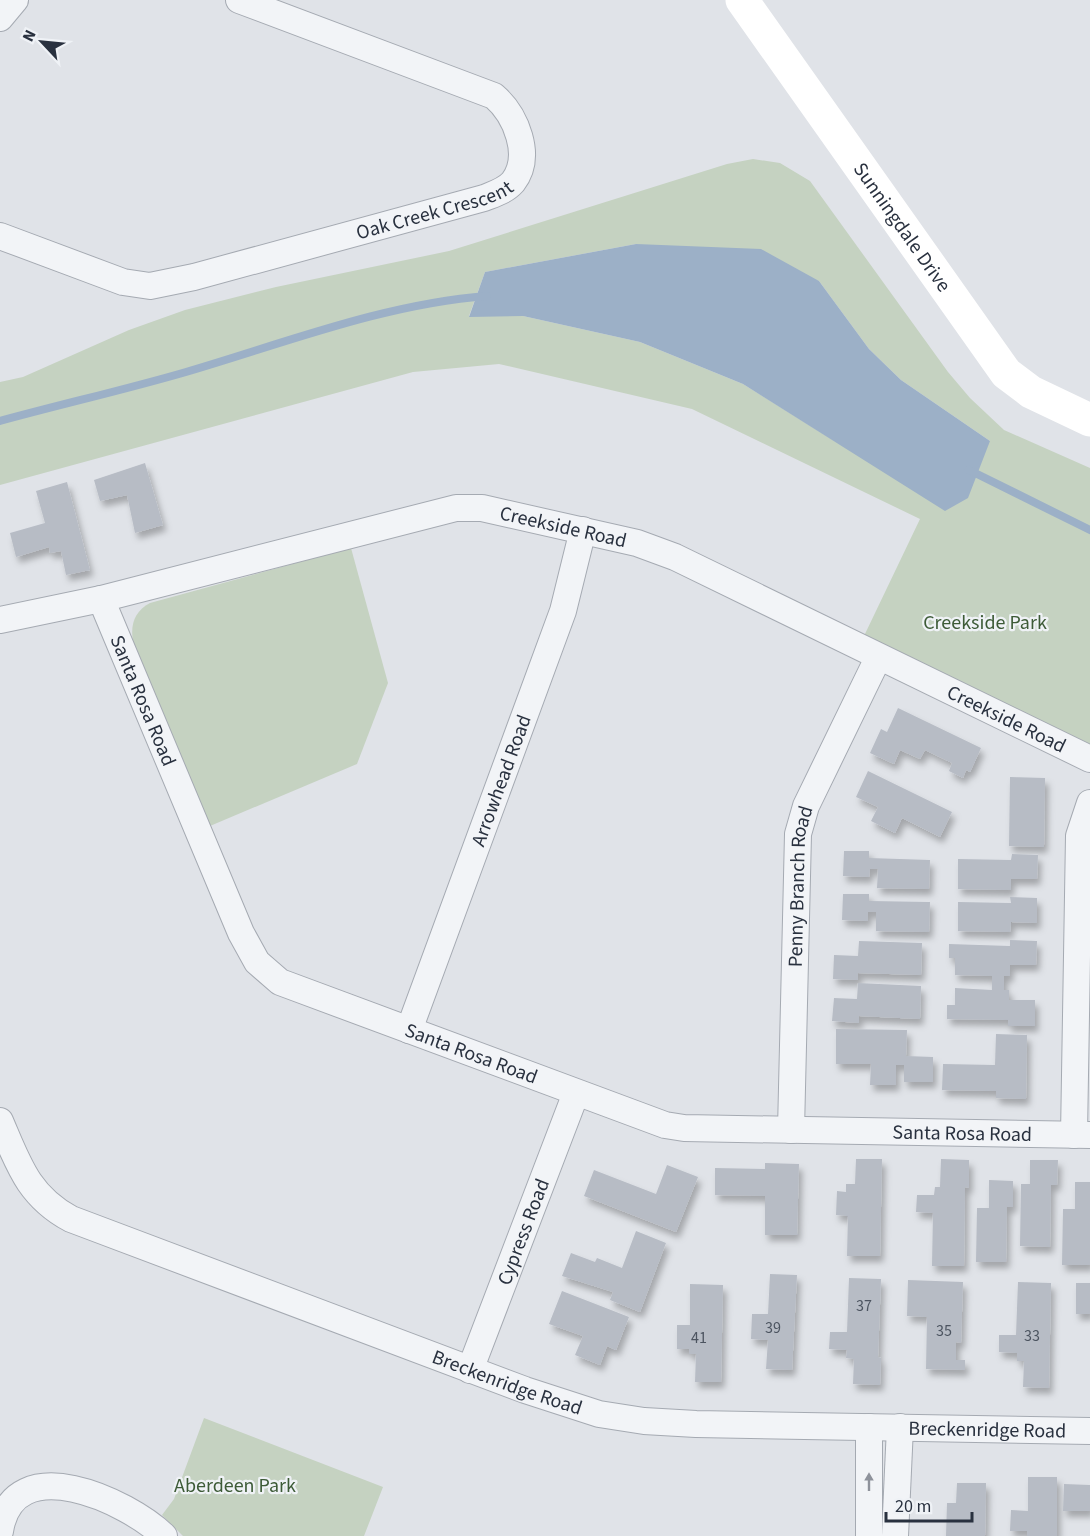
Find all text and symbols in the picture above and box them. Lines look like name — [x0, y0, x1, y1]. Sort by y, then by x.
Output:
north arrow — [12, 12, 72, 72]
text: N — [17, 26, 42, 45]
street label: Sunningdale Drive — [846, 157, 957, 298]
street label: Oak Creek Crescent — [353, 174, 520, 247]
street label: Creekside Road — [497, 499, 629, 555]
park label: Creekside Park — [923, 609, 1047, 637]
street label: Santa Rosa Road — [103, 631, 182, 771]
street label: Creekside Road — [942, 679, 1071, 760]
street label: Arrowhead Road — [465, 711, 539, 850]
street label: Penny Branch Road — [782, 802, 820, 968]
street label: Santa Rosa Road — [401, 1017, 541, 1091]
street label: Santa Rosa Road — [892, 1119, 1032, 1149]
street label: Cypress Road — [491, 1175, 557, 1289]
house number: 37 — [856, 1295, 872, 1317]
house number: 39 — [765, 1317, 781, 1339]
house number: 35 — [936, 1320, 952, 1342]
house number: 33 — [1024, 1325, 1040, 1347]
house number: 41 — [691, 1327, 707, 1349]
street label: Breckenridge Road — [428, 1343, 586, 1423]
street label: Breckenridge Road — [908, 1415, 1066, 1446]
park label: Aberdeen Park — [174, 1472, 296, 1500]
one-way arrow — [864, 1472, 874, 1491]
scale bar — [886, 1485, 972, 1523]
text: 20 m — [895, 1494, 931, 1519]

